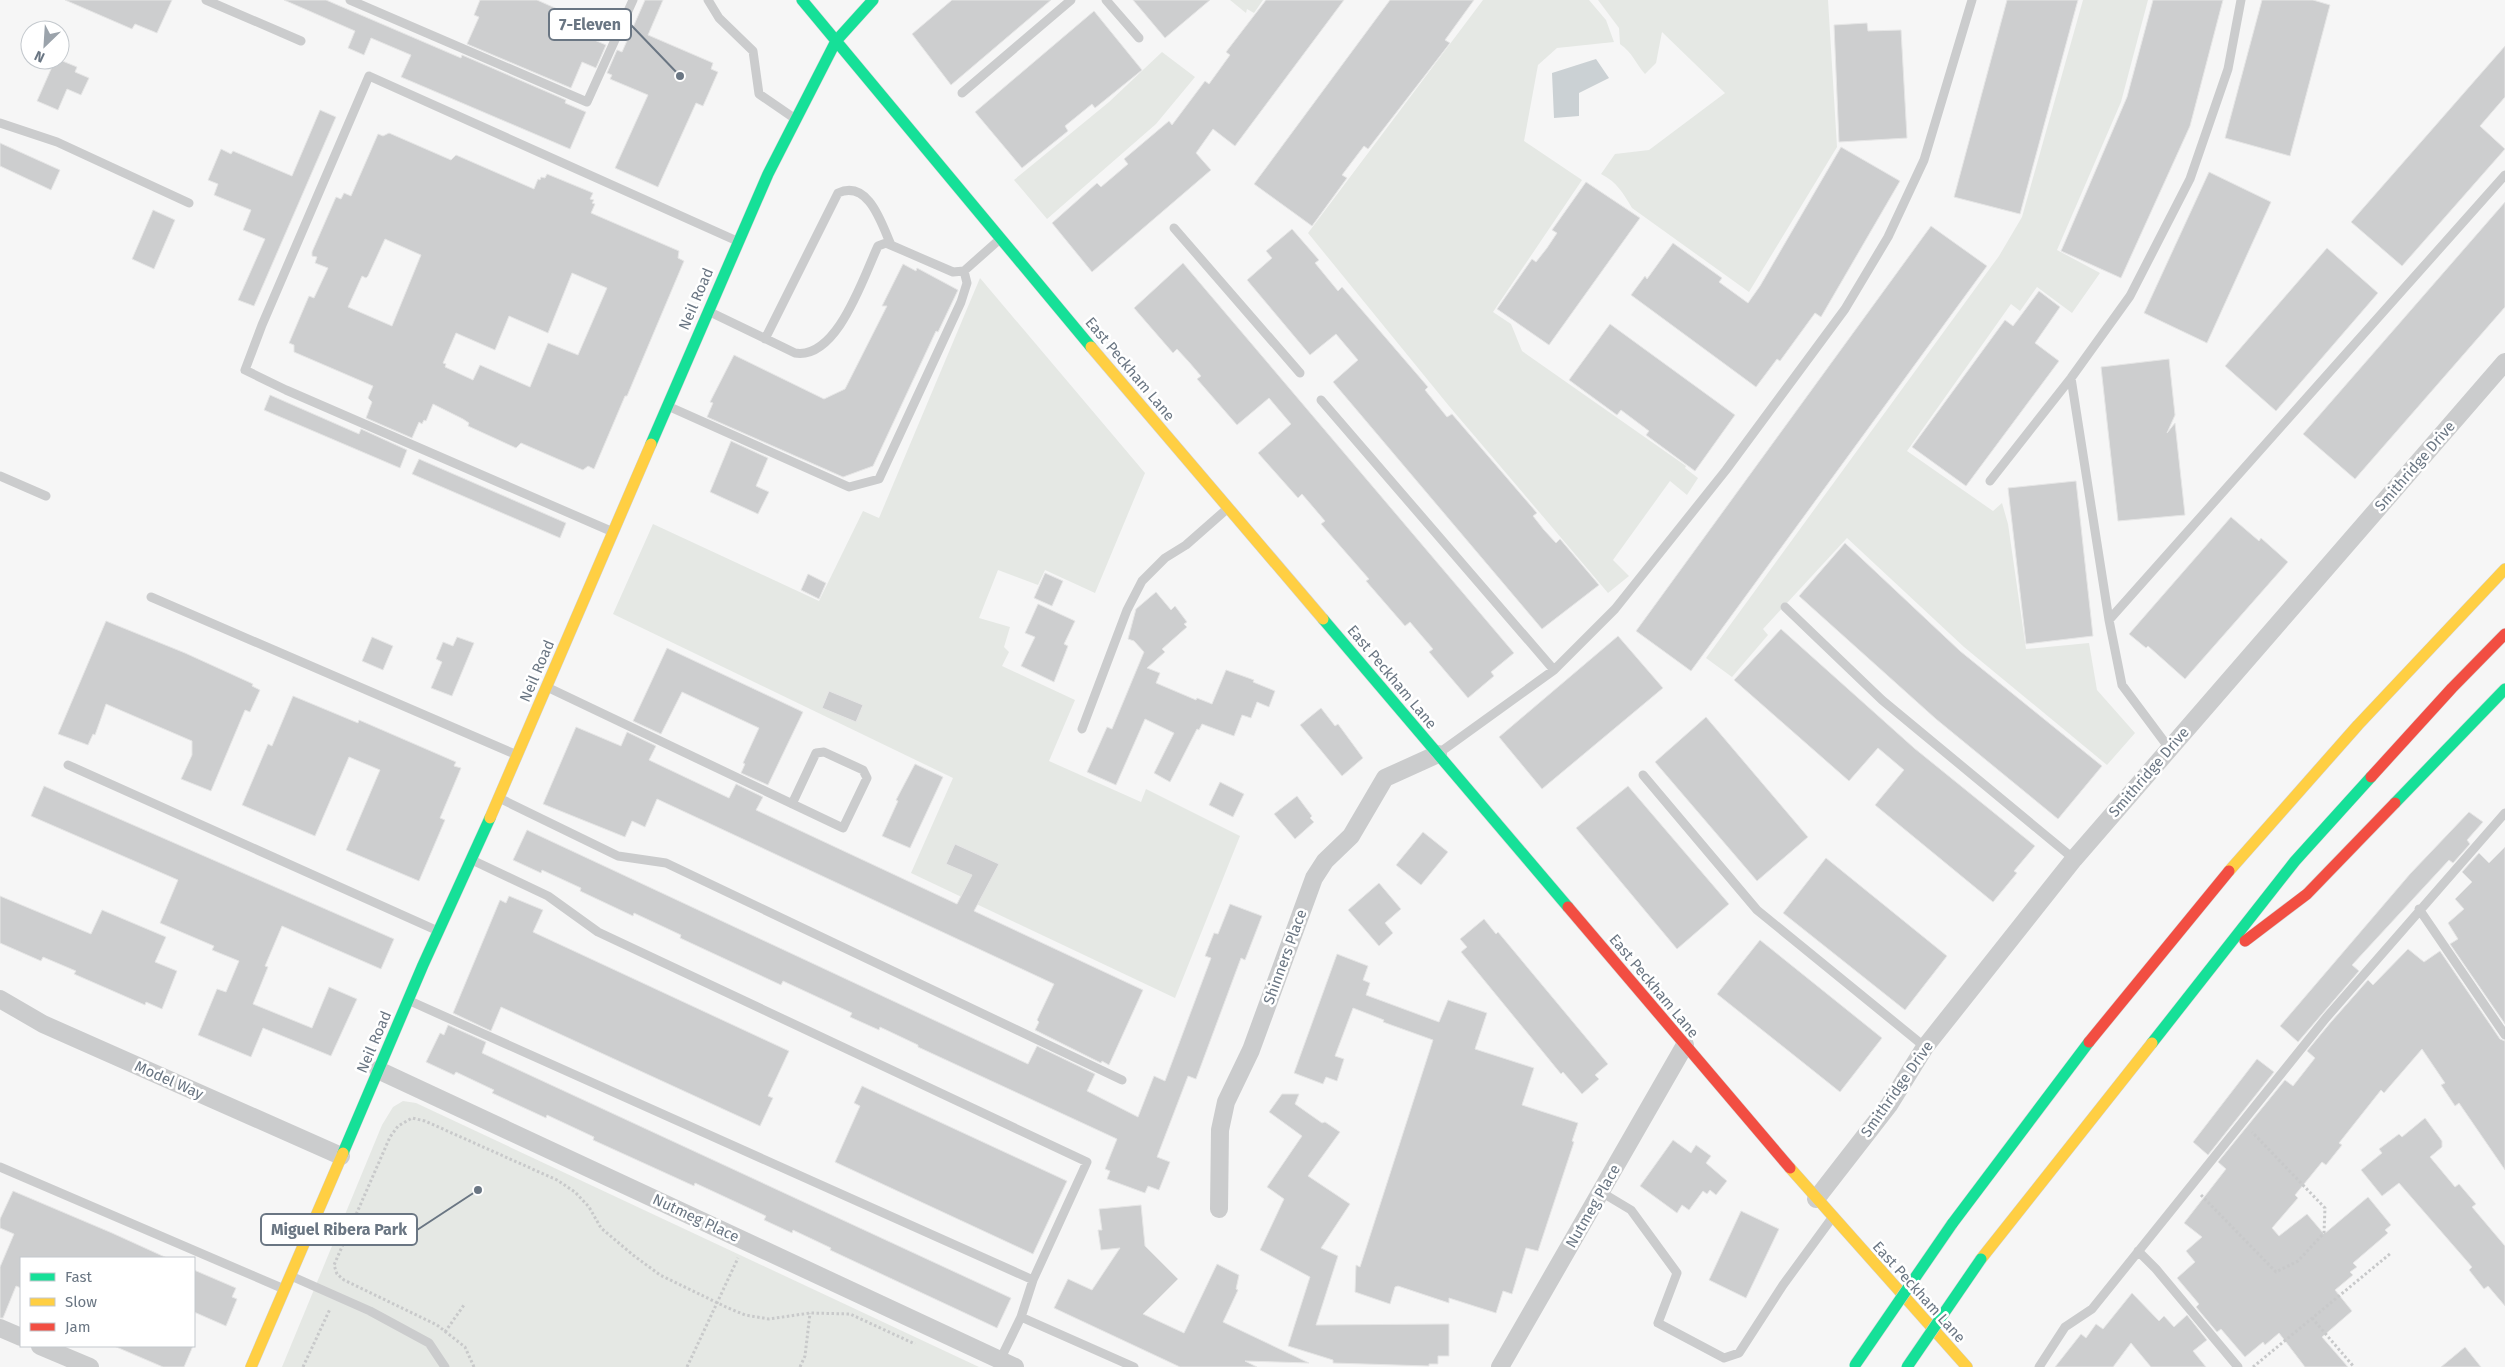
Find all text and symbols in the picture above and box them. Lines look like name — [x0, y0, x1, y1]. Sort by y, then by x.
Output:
callout: 7-Eleven — [549, 9, 631, 40]
text: 7-Eleven — [559, 15, 621, 34]
north arrow — [20, 20, 70, 70]
text: N — [32, 47, 48, 66]
street label: Neil Road — [675, 265, 717, 333]
street label: East Peckham Lane — [1081, 314, 1179, 424]
street label: Smithridge Drive — [2371, 417, 2459, 515]
street label: East Peckham Lane — [1343, 622, 1441, 732]
street label: Neil Road — [516, 637, 558, 705]
street label: Smithridge Drive — [2105, 723, 2193, 821]
street label: Shinners Place — [1260, 907, 1310, 1007]
street label: East Peckham Lane — [1605, 931, 1703, 1041]
street label: Neil Road — [353, 1008, 395, 1076]
street label: Smithridge Drive — [1857, 1037, 1937, 1141]
street label: Model Way — [132, 1057, 207, 1103]
street label: Nutmeg Place — [1562, 1161, 1624, 1251]
street label: Nutmeg Place — [650, 1190, 742, 1246]
callout: Miguel Ribera Park — [261, 1214, 417, 1245]
text: Miguel Ribera Park — [271, 1220, 407, 1239]
street label: East Peckham Lane — [1869, 1238, 1969, 1346]
legend — [20, 1257, 195, 1347]
text: Fast — [65, 1268, 92, 1286]
text: Slow — [65, 1293, 97, 1311]
text: Jam — [65, 1318, 91, 1336]

